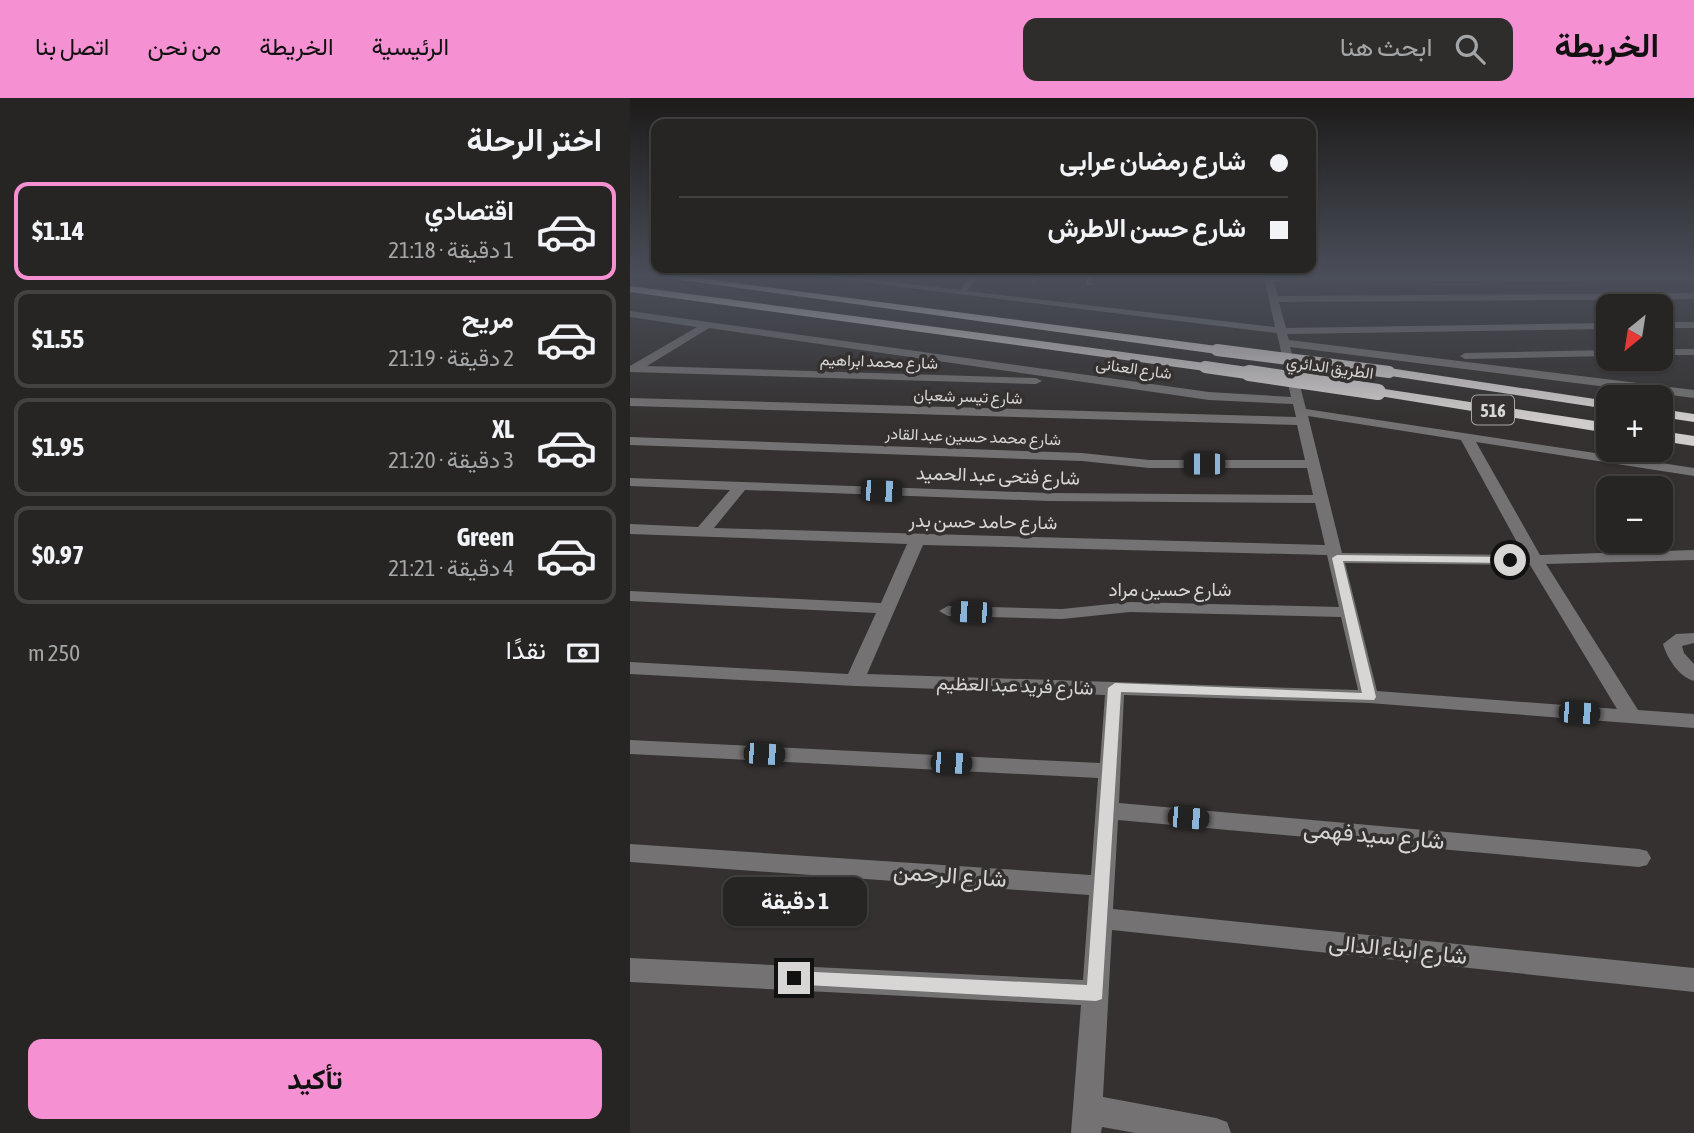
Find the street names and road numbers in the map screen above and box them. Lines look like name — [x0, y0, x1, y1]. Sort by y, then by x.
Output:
street label: شارع محمد ابراهيم — [820, 350, 938, 375]
street label: الطريق الدائري — [1285, 352, 1375, 387]
street label: شارع العنانى — [1095, 354, 1173, 385]
street label: شارع تيسر شعبان — [913, 385, 1023, 410]
road number: 516 — [1472, 396, 1514, 424]
street label: شارع محمد حسين عبد القادر — [884, 424, 1061, 451]
street label: شارع فتحى عبد الحميد — [916, 461, 1080, 491]
street label: شارع حامد حسن بدر — [907, 509, 1058, 535]
street label: شارع حسين مراد — [1108, 578, 1232, 602]
street label: شارع فريد عبد العظيم — [936, 671, 1094, 701]
street label: شارع سيد فهمى — [1302, 816, 1446, 857]
street label: شارع الرحمن — [892, 858, 1008, 895]
street label: شارع ابناء الدالى — [1327, 929, 1468, 972]

